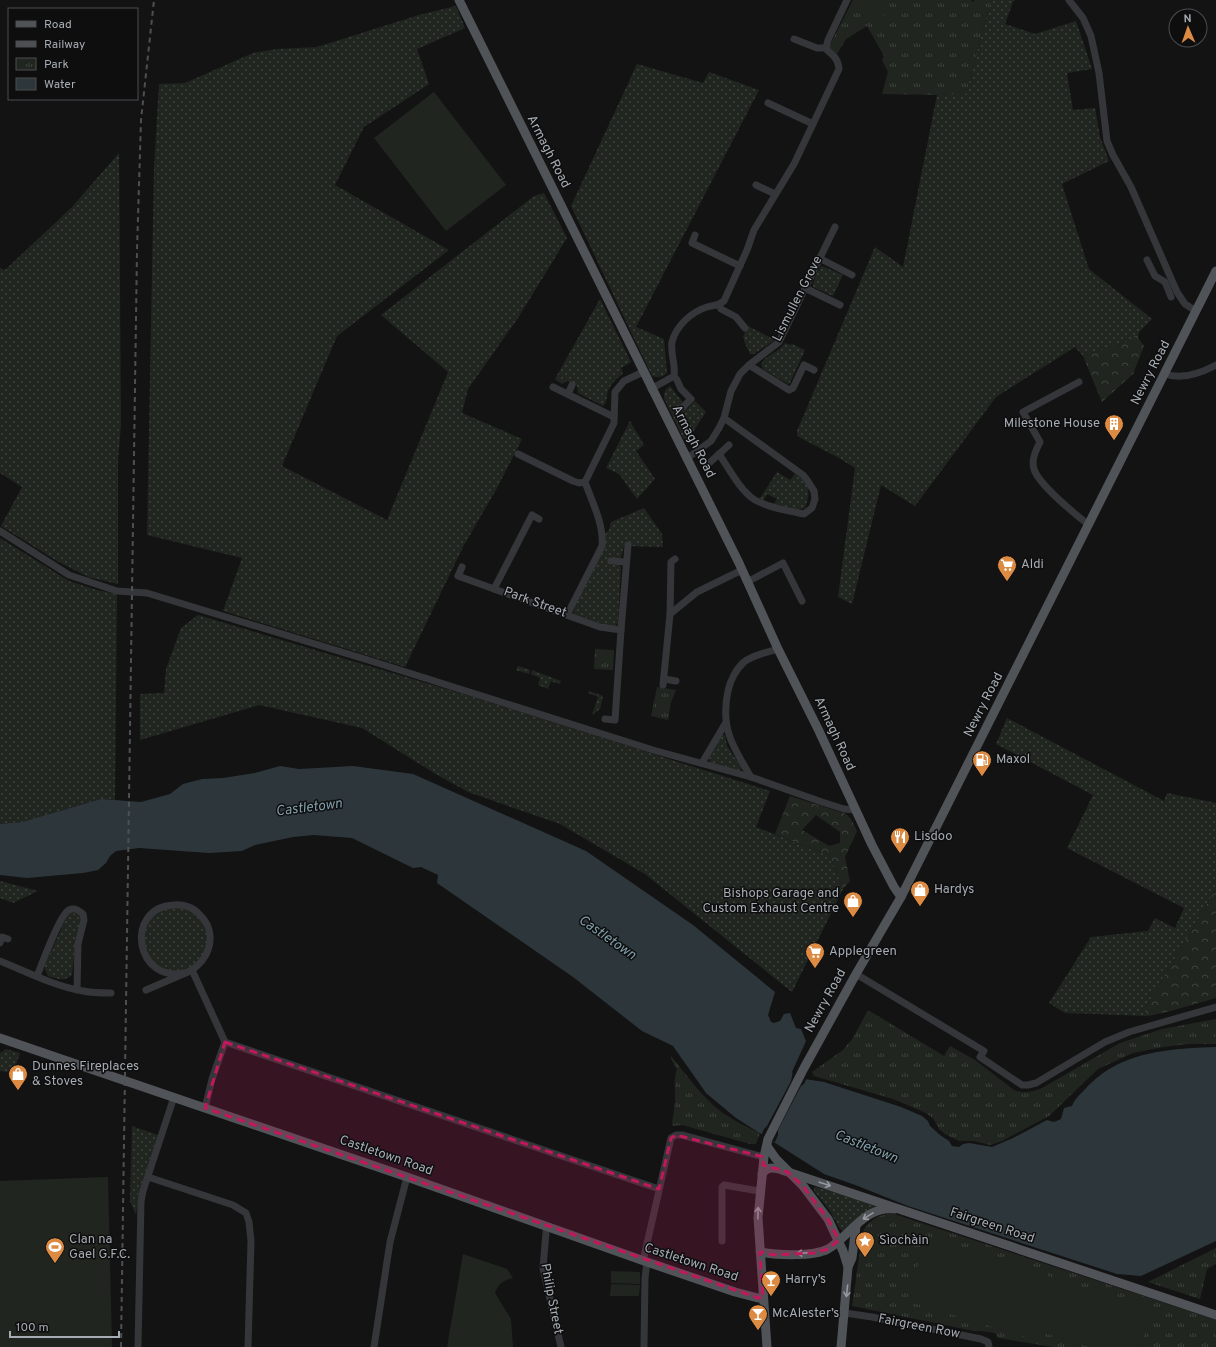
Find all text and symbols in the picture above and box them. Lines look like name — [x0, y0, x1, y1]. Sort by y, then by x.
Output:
legend — [8, 8, 138, 100]
north arrow — [1168, 8, 1208, 48]
text: N — [1183, 12, 1192, 26]
text: Road — [44, 17, 72, 33]
text: Railway — [44, 37, 85, 53]
text: Park — [44, 57, 69, 73]
text: Water — [44, 77, 76, 93]
street label: Armagh Road — [523, 113, 573, 191]
street label: Lismullen Grove — [770, 254, 826, 344]
street label: Newry Road — [1128, 338, 1174, 408]
street label: Armagh Road — [668, 403, 718, 481]
building icon: Milestone House — [1103, 413, 1125, 441]
place label: Milestone House — [1004, 416, 1100, 432]
supermarket icon: Aldi — [996, 554, 1018, 582]
place label: Aldi — [1021, 557, 1044, 573]
street label: Park Street — [501, 584, 569, 622]
street label: Newry Road — [961, 670, 1007, 740]
street label: Armagh Road — [810, 694, 858, 774]
fuel station icon: Maxol — [971, 749, 993, 777]
place label: Maxol — [996, 752, 1030, 768]
water label: Castletown — [275, 795, 344, 821]
restaurant icon: Lisdoo — [889, 826, 911, 854]
place label: Lisdoo — [914, 829, 953, 845]
shop icon: Hardys — [909, 879, 931, 907]
place label: Hardys — [934, 882, 974, 898]
place label: Bishops Garage and Custom Exhaust Centre — [702, 886, 839, 917]
shop icon: Bishops Garage and Custom Exhaust Centre — [842, 890, 864, 918]
water label: Castletown — [575, 912, 639, 964]
supermarket icon: Applegreen — [804, 941, 826, 969]
place label: Applegreen — [829, 944, 897, 960]
street label: Newry Road — [802, 966, 850, 1036]
place label: Dunnes Fireplaces & Stoves — [32, 1059, 139, 1090]
shop icon: Dunnes Fireplaces & Stoves — [7, 1063, 29, 1091]
water label: Castletown — [832, 1127, 900, 1168]
street label: Castletown Road — [337, 1133, 435, 1179]
one-way arrow — [818, 1181, 831, 1188]
street label: Fairgreen Road — [948, 1205, 1036, 1247]
one-way arrow — [754, 1207, 762, 1220]
one-way arrow — [862, 1212, 874, 1220]
place icon: Sìochàin — [854, 1230, 876, 1258]
place label: Clan na Gael G.F.C. — [69, 1232, 130, 1263]
place label: Sìochàin — [879, 1233, 929, 1249]
sports icon: Clan na Gael G.F.C. — [44, 1236, 66, 1264]
street label: Castletown Road — [642, 1240, 740, 1286]
one-way arrow — [797, 1250, 810, 1257]
street label: Philip Street — [536, 1262, 566, 1336]
bar icon: Harry’s — [760, 1269, 782, 1297]
place label: Harry’s — [785, 1272, 826, 1288]
one-way arrow — [843, 1284, 851, 1297]
bar icon: McAlester’s — [747, 1303, 769, 1331]
place label: McAlester’s — [772, 1306, 839, 1322]
street label: Fairgreen Row — [877, 1311, 961, 1343]
scale bar — [10, 1313, 119, 1339]
text: 100 m — [16, 1320, 49, 1336]

